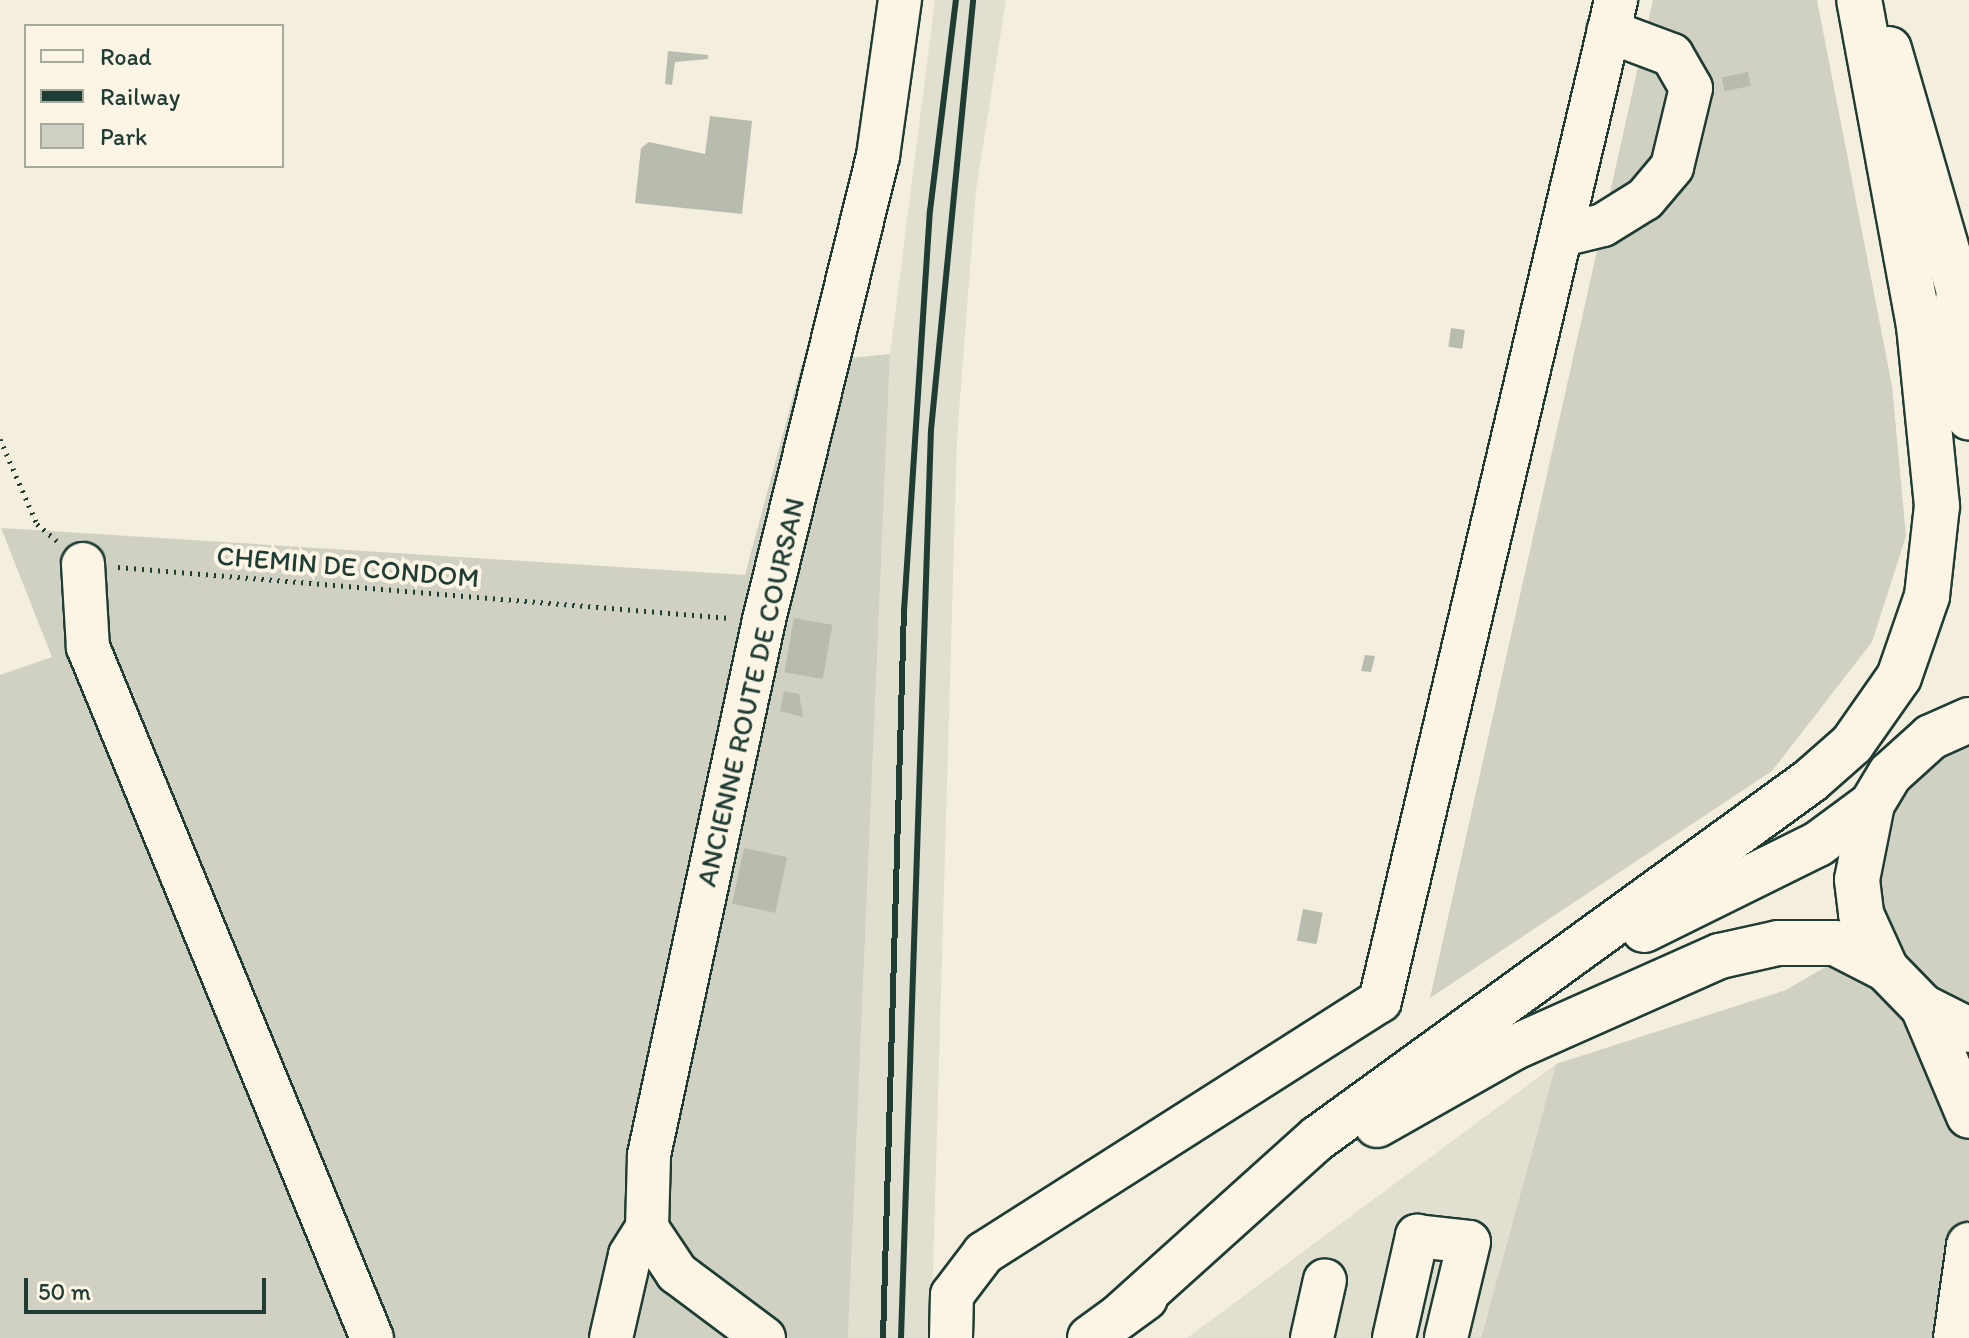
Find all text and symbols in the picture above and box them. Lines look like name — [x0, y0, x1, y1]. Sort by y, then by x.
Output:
legend — [24, 24, 284, 168]
text: Road — [100, 42, 152, 71]
text: Railway — [100, 82, 180, 111]
text: Park — [100, 122, 147, 151]
street label: ANCIENNE ROUTE DE COURSAN — [689, 495, 811, 889]
street label: CHEMIN DE CONDOM — [214, 538, 482, 594]
scale bar — [28, 1262, 270, 1312]
text: 50 m — [38, 1277, 91, 1306]

